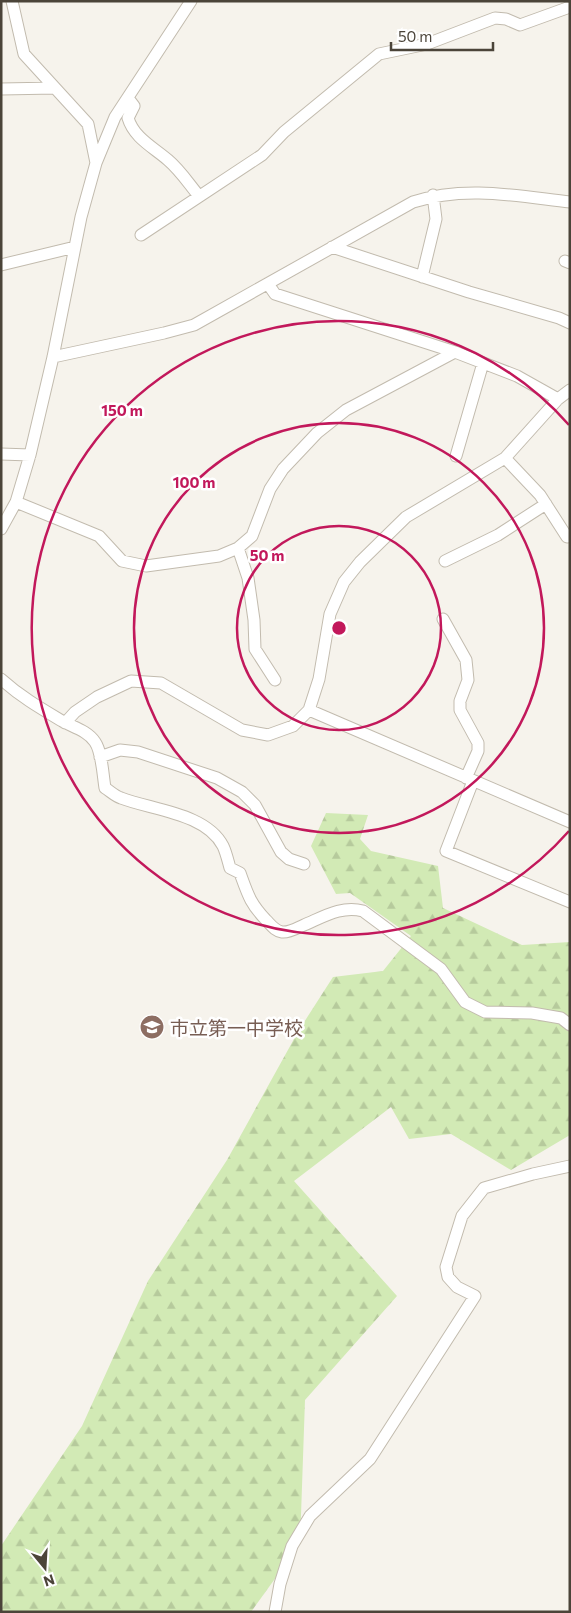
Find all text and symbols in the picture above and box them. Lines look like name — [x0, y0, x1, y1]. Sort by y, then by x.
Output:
scale bar — [391, 20, 494, 52]
text: 50 m — [398, 27, 432, 45]
text: 150 m — [101, 401, 143, 419]
text: 100 m — [173, 473, 215, 491]
text: 50 m — [250, 546, 284, 564]
centre of rings — [330, 619, 348, 637]
school or university icon: 市立第一中学校 — [139, 1014, 165, 1040]
place label: 市立第一中学校 — [170, 1016, 303, 1039]
north arrow — [20, 1543, 70, 1593]
text: N — [42, 1571, 57, 1591]

